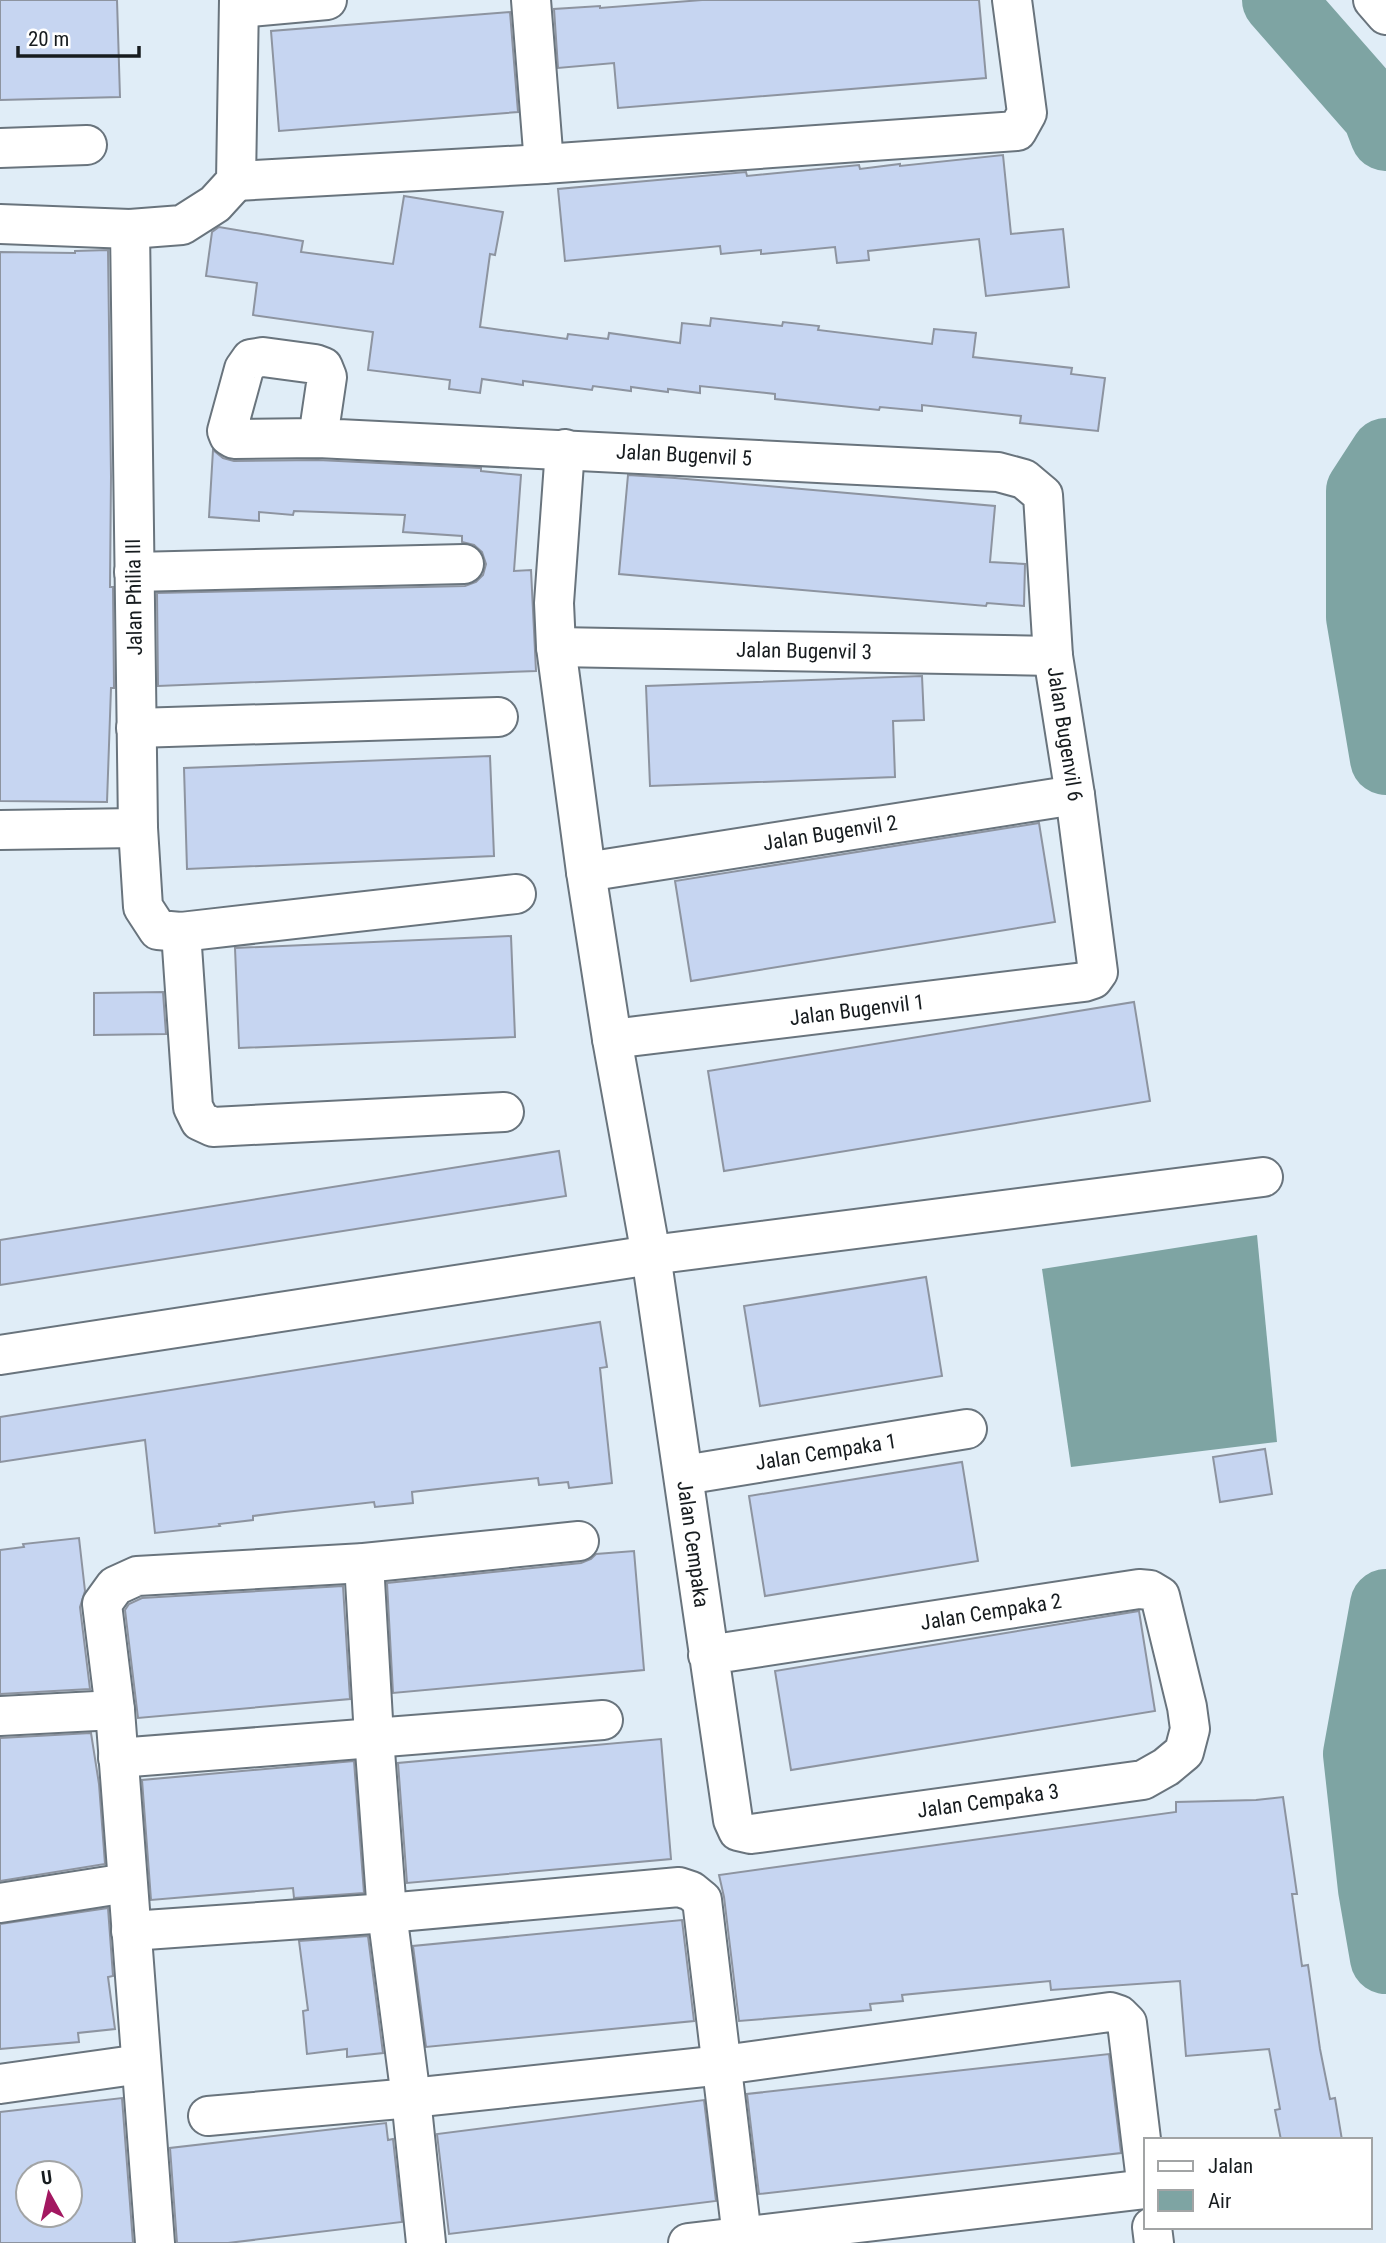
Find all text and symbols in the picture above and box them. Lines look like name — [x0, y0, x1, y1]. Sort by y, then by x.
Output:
scale bar — [18, 14, 138, 58]
text: 20 m — [28, 27, 69, 51]
street label: Jalan Bugenvil 5 — [616, 439, 752, 471]
street label: Jalan Philia III — [121, 538, 147, 656]
street label: Jalan Bugenvil 3 — [736, 638, 872, 664]
street label: Jalan Bugenvil 6 — [1043, 665, 1087, 803]
street label: Jalan Bugenvil 2 — [761, 811, 899, 855]
street label: Jalan Bugenvil 1 — [788, 990, 926, 1030]
street label: Jalan Cempaka 1 — [754, 1429, 898, 1475]
street label: Jalan Cempaka — [672, 1479, 714, 1609]
street label: Jalan Cempaka 2 — [919, 1589, 1063, 1635]
street label: Jalan Cempaka 3 — [916, 1779, 1060, 1823]
legend — [1144, 2138, 1372, 2229]
text: Jalan — [1208, 2154, 1253, 2178]
north arrow — [14, 2159, 84, 2229]
text: U — [40, 2166, 54, 2190]
text: Air — [1208, 2189, 1231, 2213]

